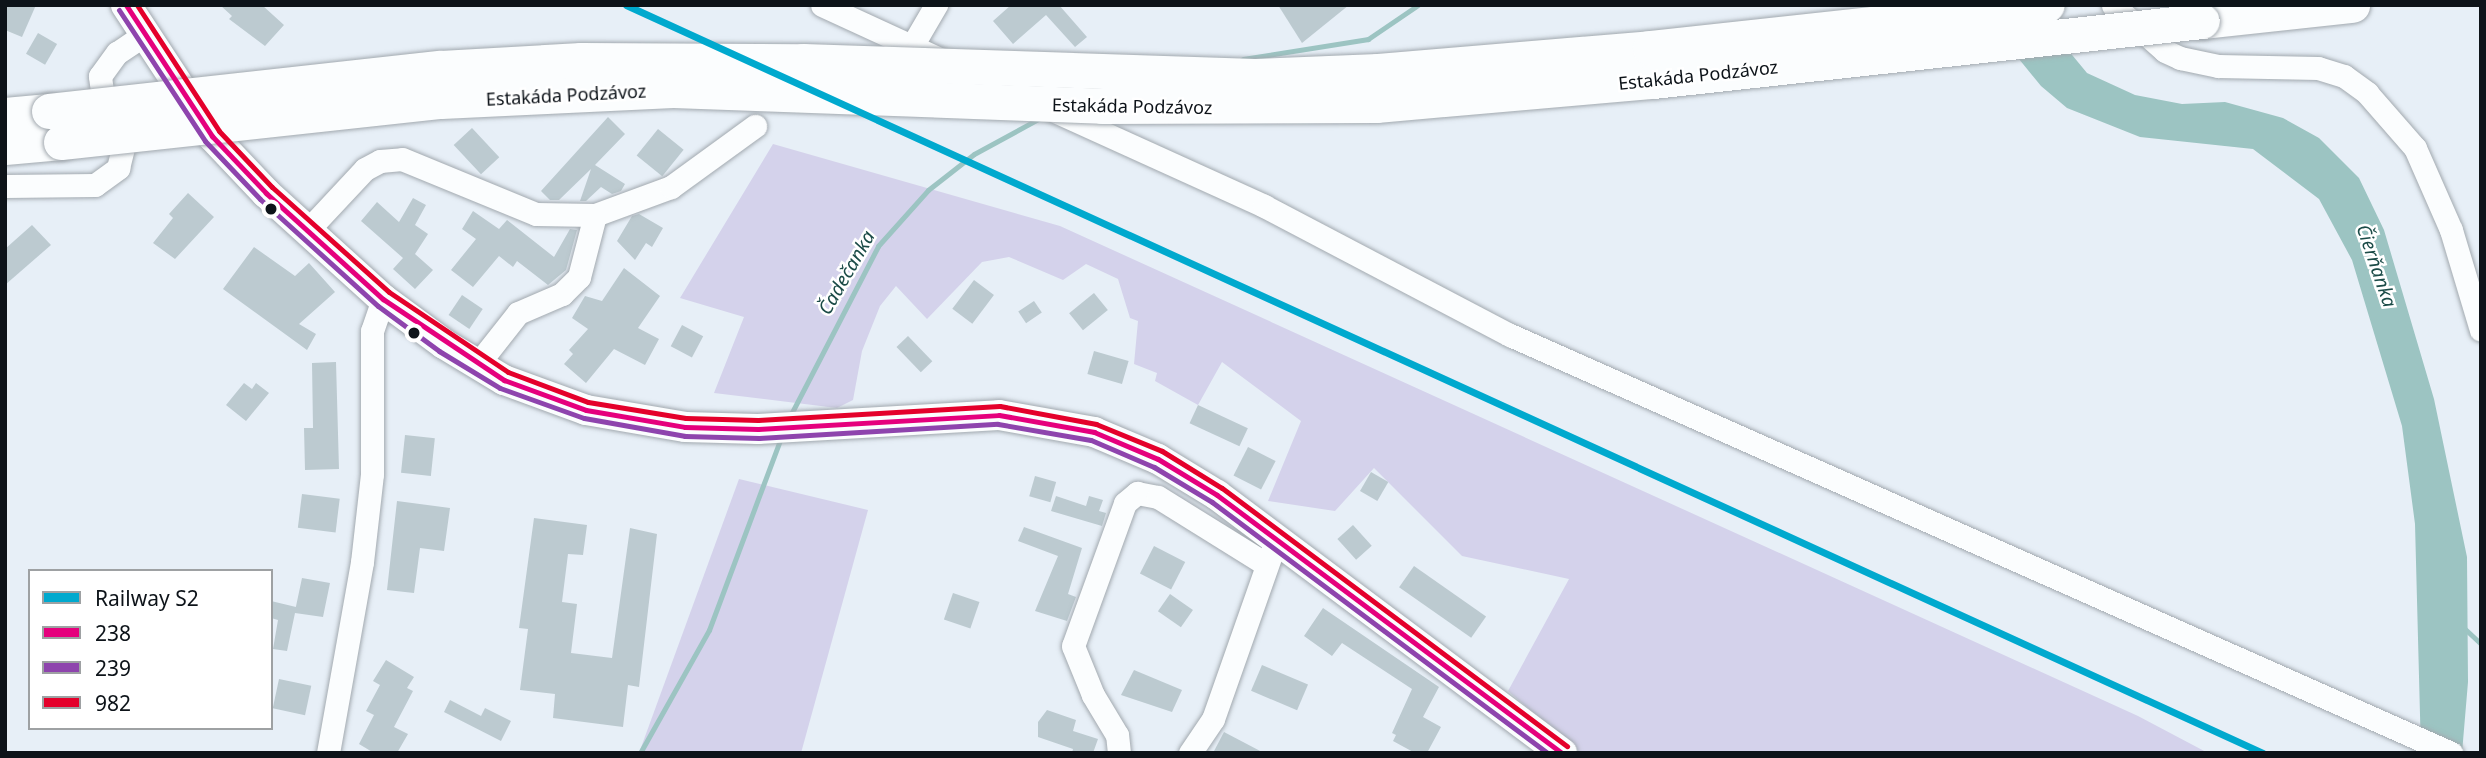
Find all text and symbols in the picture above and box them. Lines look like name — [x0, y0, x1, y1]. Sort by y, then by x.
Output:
street label: Estakáda Podzávoz — [1617, 56, 1779, 94]
street label: Estakáda Podzávoz — [485, 80, 647, 110]
street label: Estakáda Podzávoz — [1052, 94, 1212, 118]
unlabelled marker — [264, 202, 278, 216]
water label: Čierňanka — [2351, 222, 2401, 310]
water label: Čadečanka — [814, 227, 880, 319]
unlabelled marker — [407, 326, 421, 340]
legend — [28, 569, 273, 730]
text: Railway S2 — [95, 584, 199, 612]
text: 238 — [95, 619, 131, 647]
text: 239 — [95, 654, 131, 682]
text: 982 — [95, 689, 131, 717]

